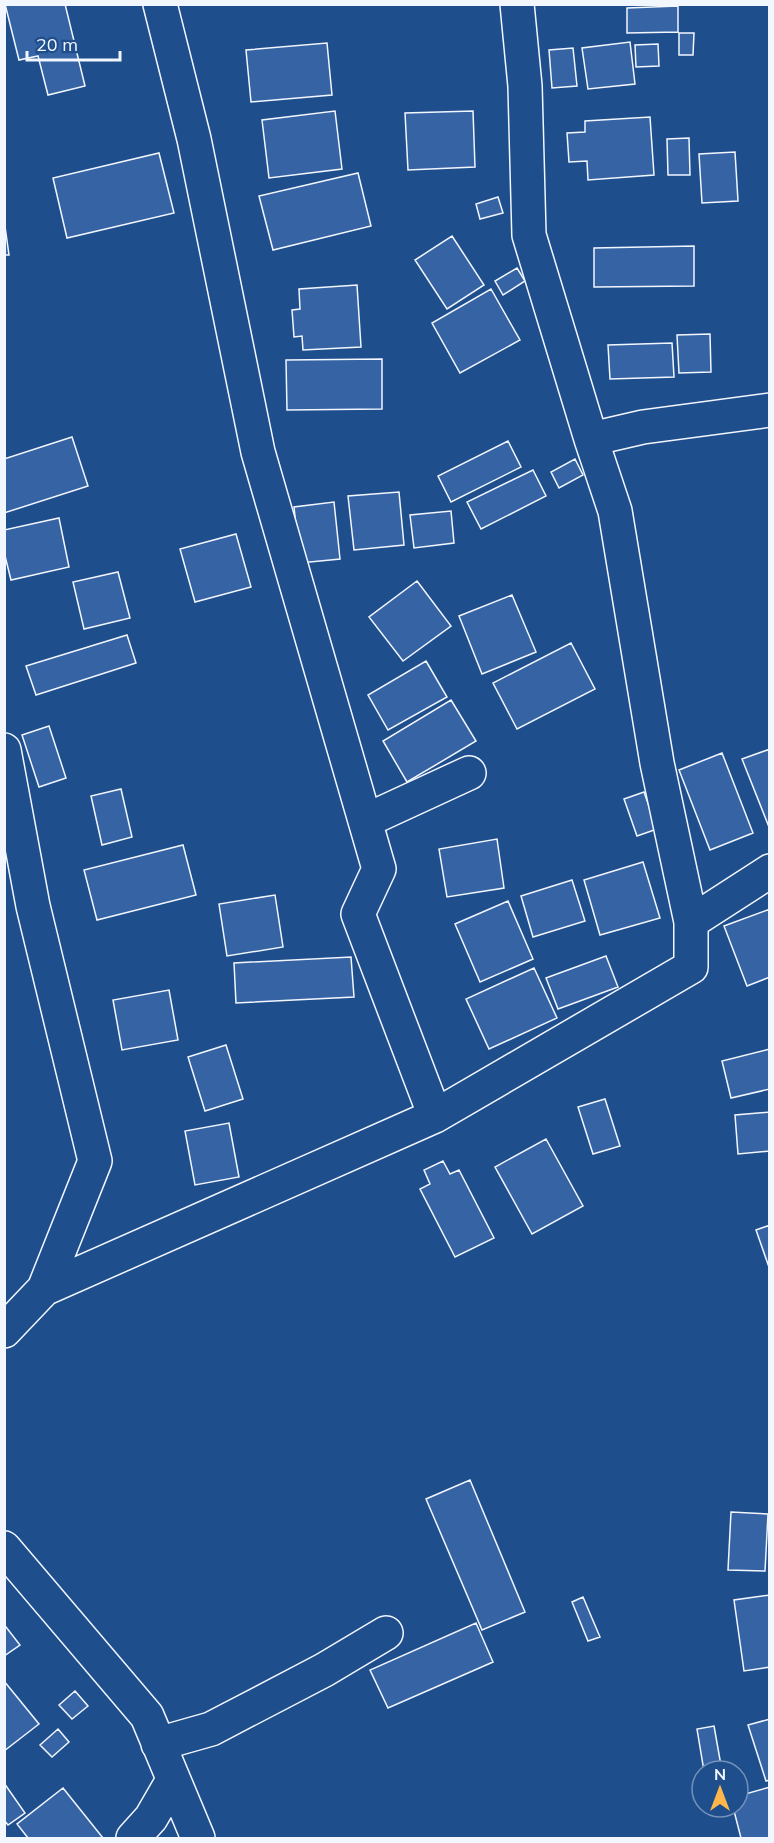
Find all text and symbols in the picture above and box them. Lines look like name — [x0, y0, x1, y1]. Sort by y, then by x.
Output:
scale bar — [27, 24, 120, 62]
text: 20 m — [36, 33, 78, 56]
north arrow — [690, 1759, 750, 1819]
text: N — [714, 1764, 726, 1784]

